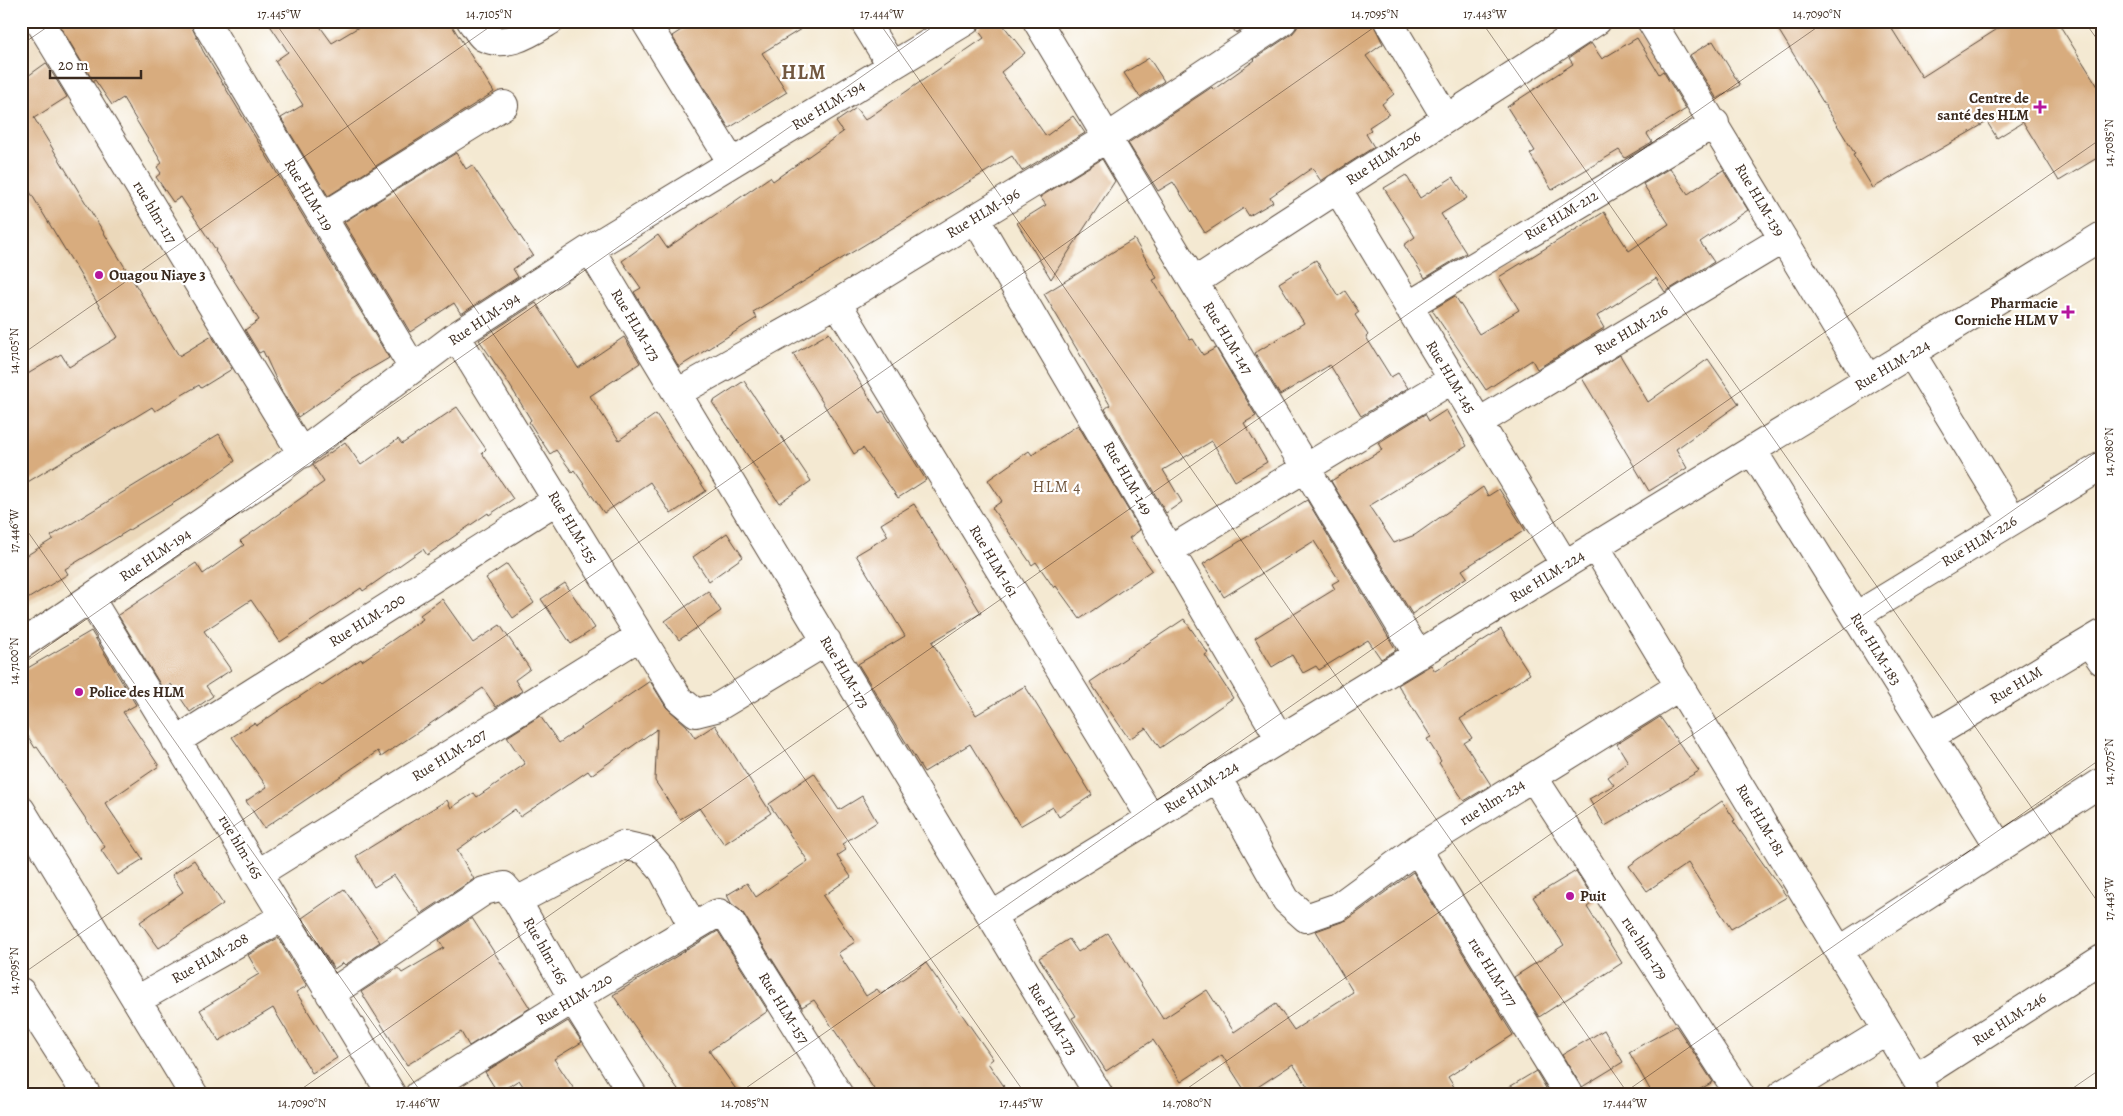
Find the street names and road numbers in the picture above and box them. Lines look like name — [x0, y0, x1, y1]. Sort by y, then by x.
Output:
street label: Rue HLM-194 — [788, 75, 869, 135]
street label: Rue HLM-206 — [1342, 126, 1424, 190]
street label: Rue HLM-119 — [280, 155, 338, 235]
street label: Rue HLM-139 — [1730, 160, 1790, 240]
street label: rue hlm-117 — [128, 177, 182, 248]
street label: Rue HLM-196 — [943, 183, 1023, 243]
street label: Rue HLM-212 — [1520, 185, 1602, 245]
street label: Rue HLM-173 — [607, 285, 665, 365]
street label: Rue HLM-194 — [444, 288, 524, 350]
street label: Rue HLM-147 — [1198, 298, 1258, 379]
street label: Rue HLM-216 — [1590, 300, 1672, 360]
street label: Rue HLM-224 — [1851, 335, 1934, 395]
street label: Rue HLM-145 — [1421, 337, 1481, 417]
street label: Rue HLM-149 — [1099, 437, 1157, 519]
street label: Rue HLM-155 — [543, 487, 603, 567]
street label: Rue HLM-226 — [1938, 511, 2020, 571]
street label: Rue HLM-161 — [965, 521, 1023, 601]
street label: Rue HLM-194 — [115, 524, 195, 586]
street label: Rue HLM-224 — [1506, 545, 1588, 607]
street label: Rue HLM-200 — [325, 589, 409, 651]
street label: Rue HLM-183 — [1846, 609, 1906, 689]
street label: Rue HLM-173 — [816, 632, 874, 712]
street label: Rue HLM — [1986, 661, 2046, 709]
street label: Rue HLM-207 — [408, 724, 491, 786]
street label: Rue HLM-224 — [1160, 756, 1242, 818]
street label: rue hlm-234 — [1456, 774, 1529, 830]
street label: Rue HLM-181 — [1732, 780, 1790, 860]
street label: rue hlm-165 — [214, 811, 268, 883]
street label: rue hlm-179 — [1617, 913, 1673, 984]
street label: Rue hlm-165 — [519, 914, 573, 988]
street label: Rue HLM-208 — [168, 928, 252, 988]
street label: rue HLM-177 — [1464, 934, 1523, 1011]
street label: Rue HLM-220 — [532, 968, 616, 1030]
street label: Rue HLM-157 — [754, 968, 814, 1048]
street label: Rue HLM-173 — [1024, 979, 1082, 1059]
street label: Rue HLM-246 — [1968, 988, 2050, 1050]

